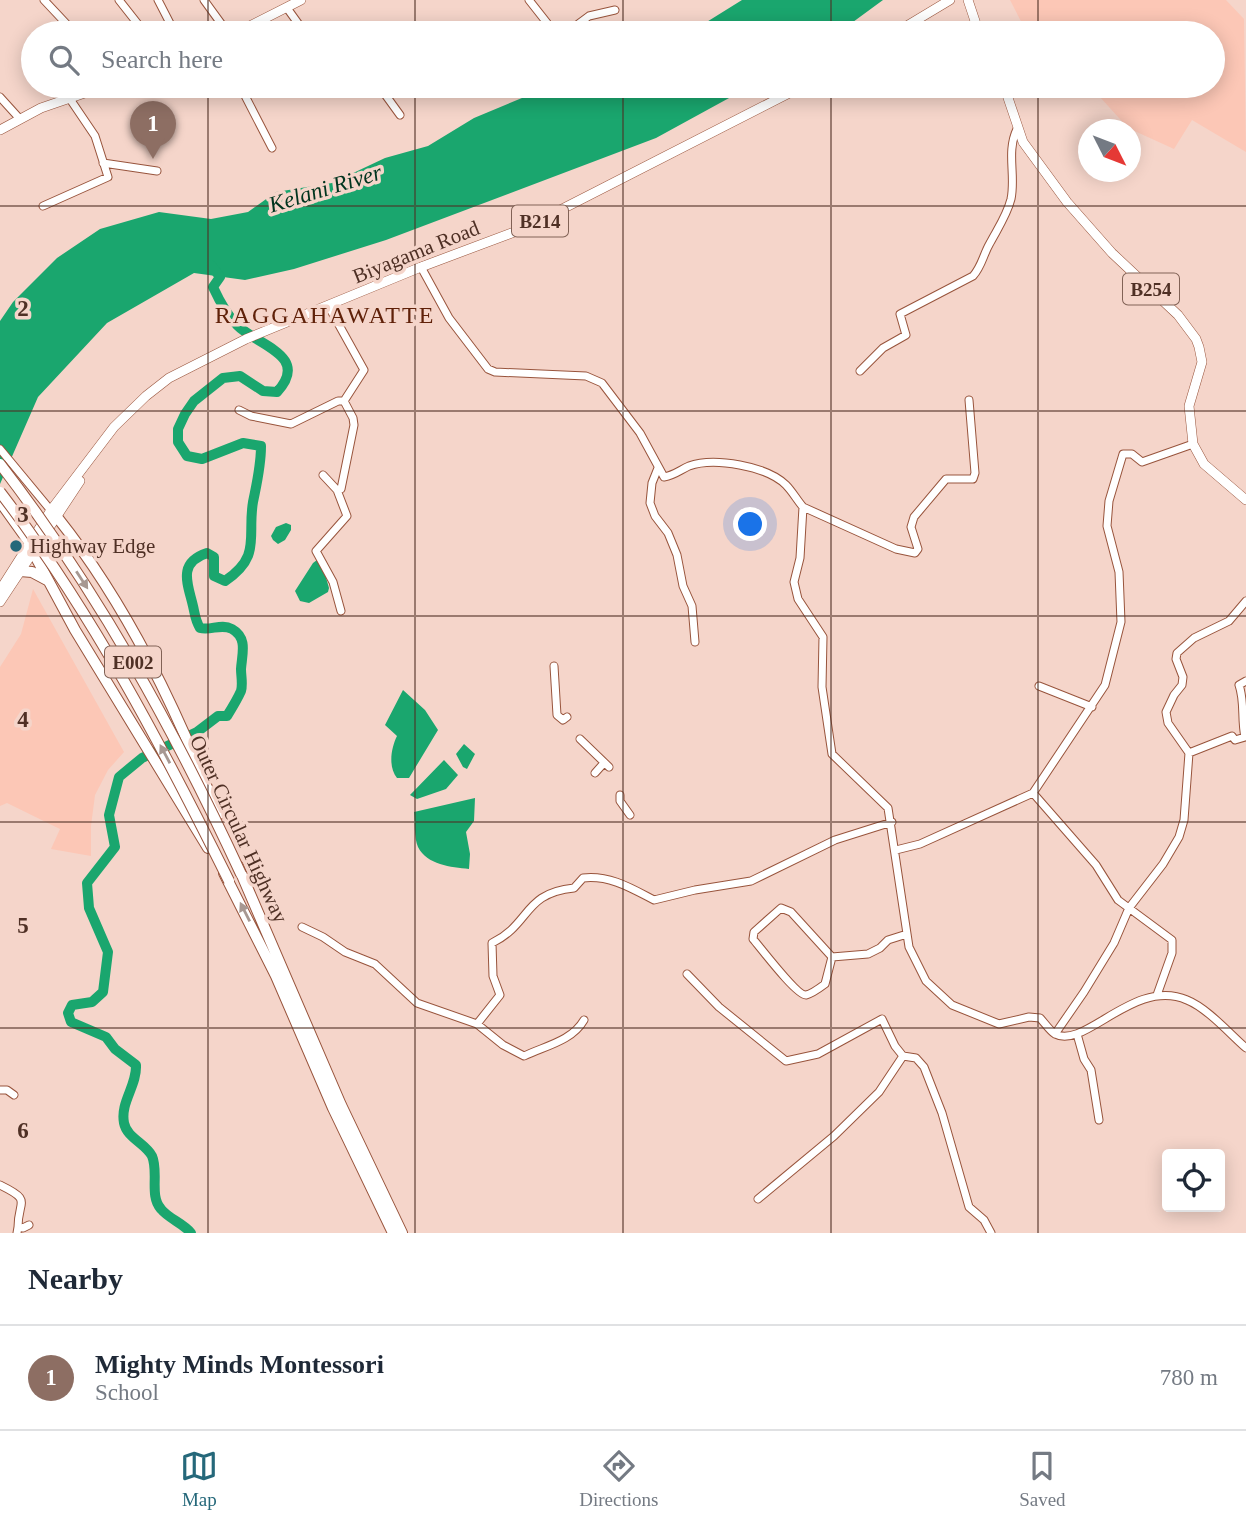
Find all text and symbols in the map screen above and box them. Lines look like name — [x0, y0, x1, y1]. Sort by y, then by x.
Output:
search box — [21, 21, 1225, 98]
icon: search — [45, 41, 83, 79]
text: Search here — [101, 45, 223, 74]
pin: 1 — [130, 101, 176, 159]
north arrow — [1078, 119, 1141, 182]
water label: Kelani River — [265, 159, 386, 218]
road number: B214 — [512, 206, 568, 236]
street label: Biyagama Road — [349, 215, 483, 288]
road number: B254 — [1123, 274, 1179, 304]
text: 2 — [17, 296, 29, 321]
district label: RAGGAHAWATTE — [215, 302, 435, 328]
text: 3 — [17, 502, 29, 527]
your location — [733, 507, 767, 541]
place label: Highway Edge — [30, 534, 155, 558]
marker: Highway Edge — [8, 538, 24, 554]
one-way arrow — [75, 570, 88, 590]
road number: E002 — [105, 646, 161, 678]
text: 4 — [17, 707, 29, 732]
street label: Outer Circular Highway — [185, 731, 293, 927]
one-way arrow — [159, 744, 171, 764]
one-way arrow — [239, 902, 250, 922]
text: 5 — [17, 913, 29, 938]
text: 6 — [17, 1118, 29, 1143]
map controls — [1162, 1149, 1225, 1212]
button: locate — [1162, 1149, 1225, 1212]
text: Nearby — [28, 1262, 123, 1295]
text: Mighty Minds Montessori — [95, 1350, 384, 1379]
text: 1 — [45, 1365, 57, 1390]
text: 780 m — [1160, 1365, 1218, 1390]
text: School — [95, 1380, 159, 1405]
tab: Map — [180, 1447, 218, 1511]
tab: Directions — [579, 1447, 658, 1511]
tab: Saved — [1019, 1447, 1066, 1511]

